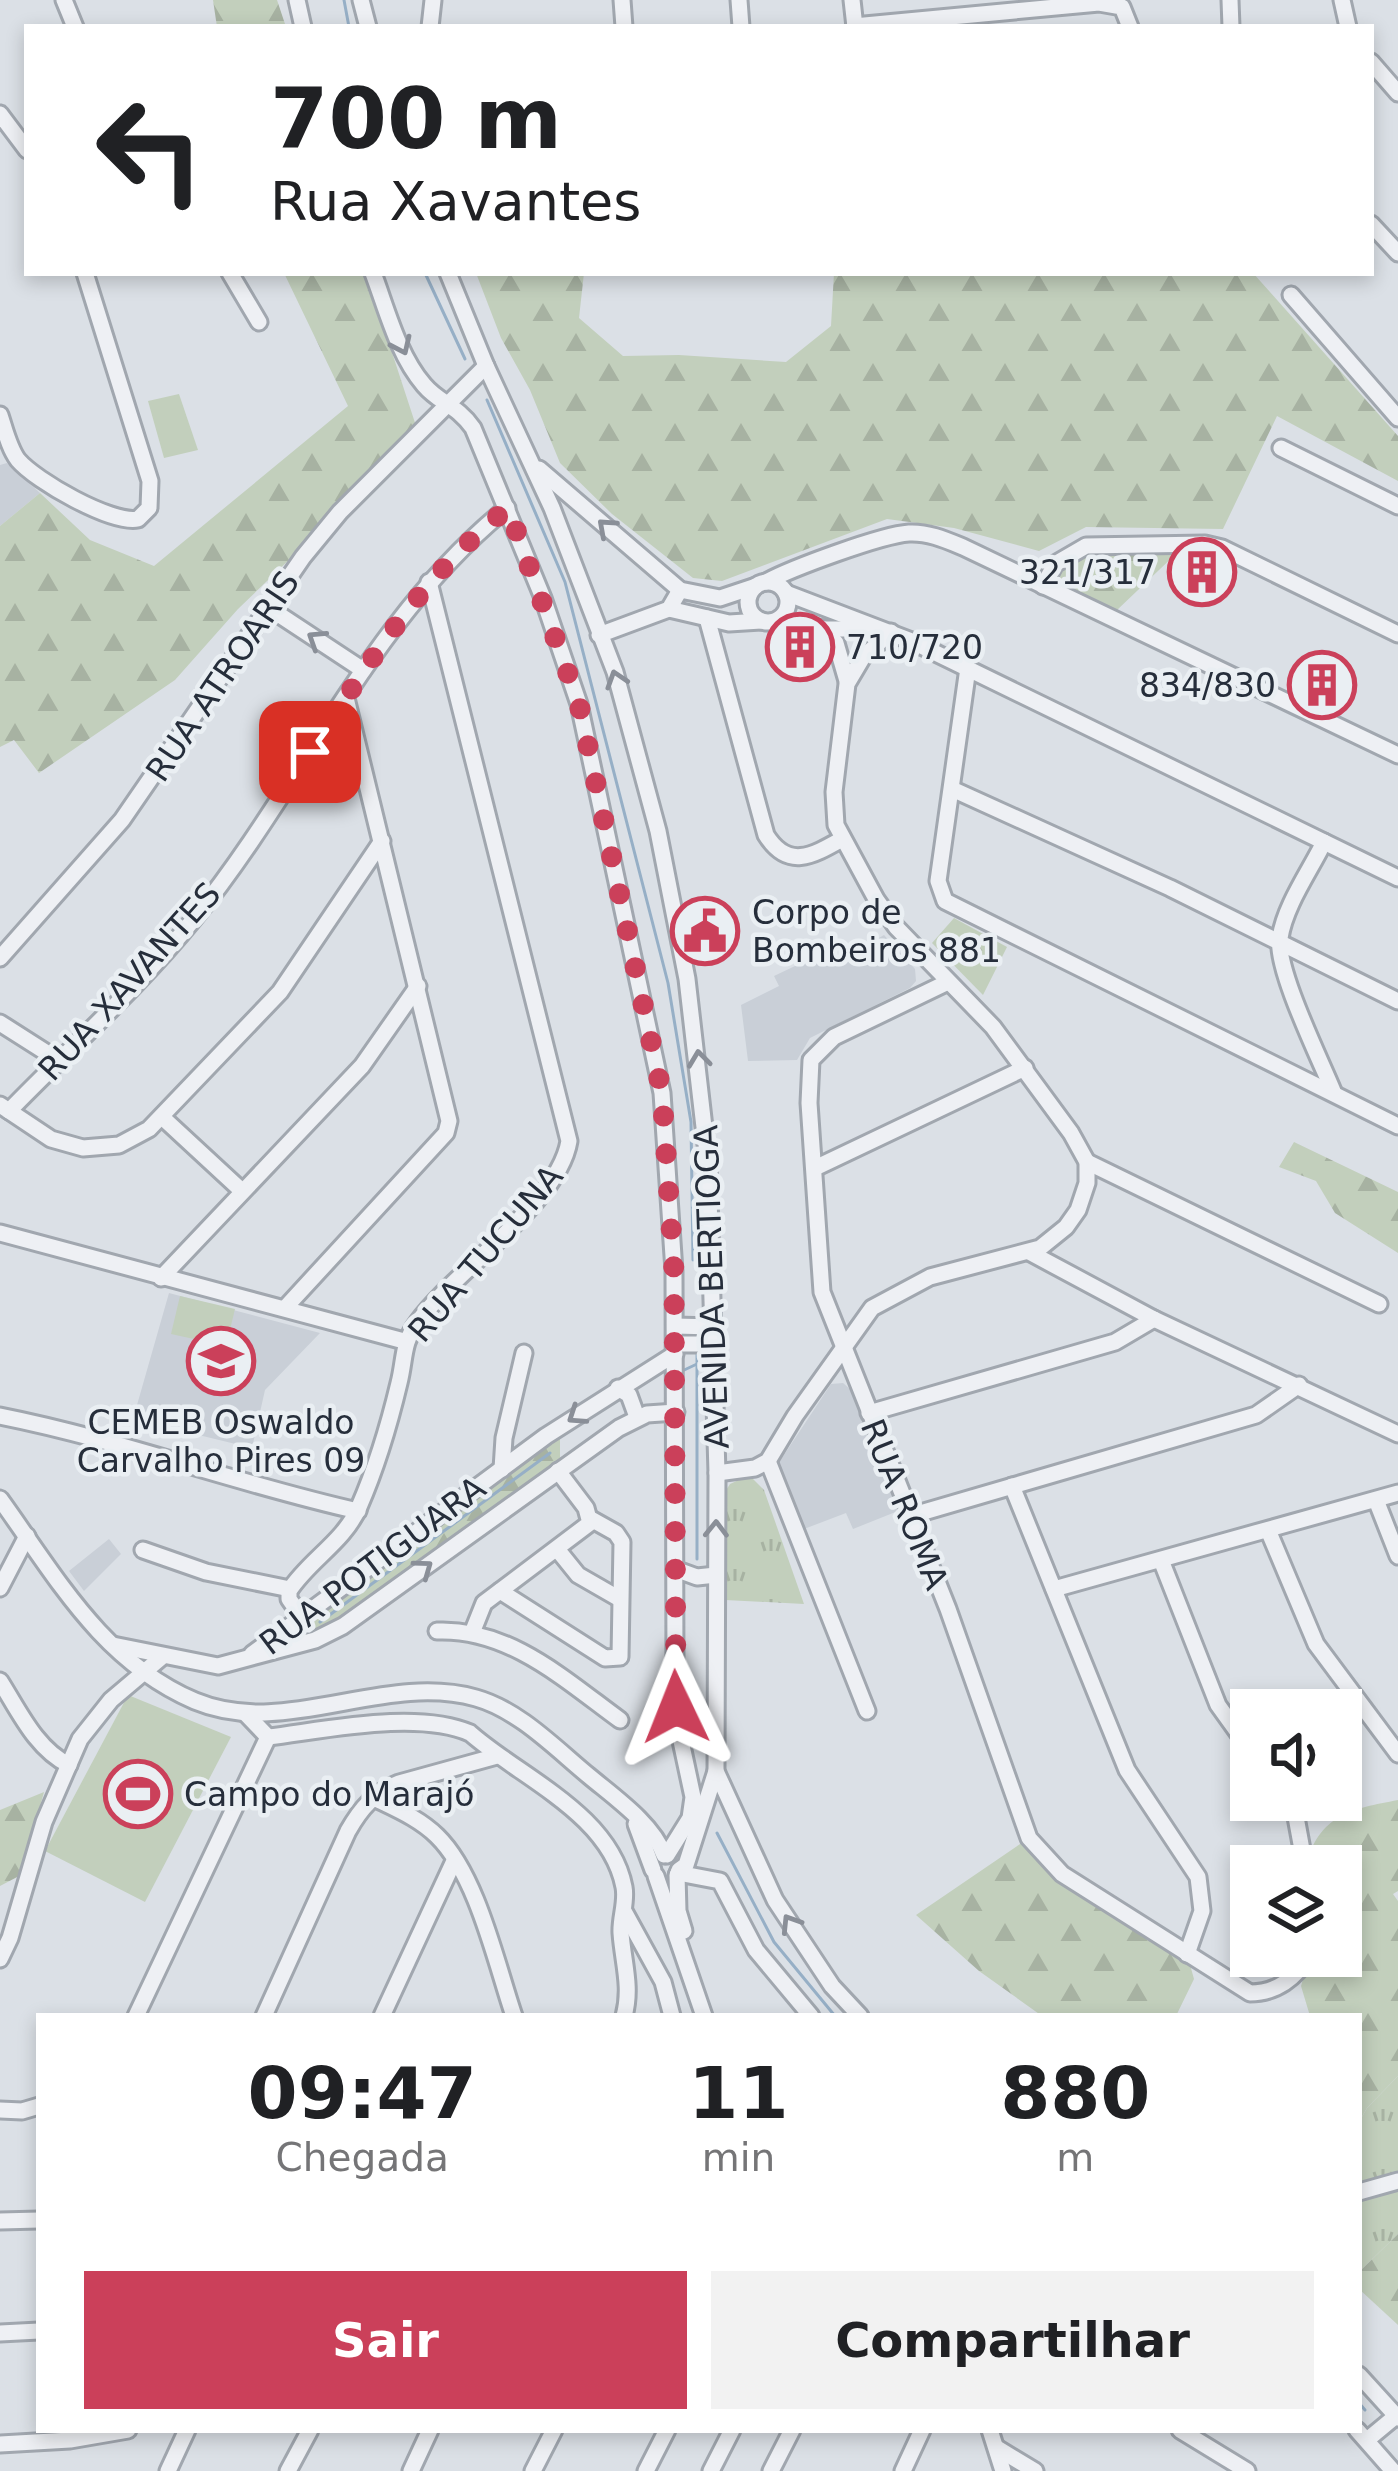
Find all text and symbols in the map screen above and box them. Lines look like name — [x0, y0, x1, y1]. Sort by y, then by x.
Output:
text: 700 m — [270, 70, 562, 168]
icon: left — [72, 72, 228, 228]
text: Rua Xavantes — [270, 170, 641, 233]
one-way arrow — [388, 334, 411, 355]
one-way arrow — [598, 520, 619, 541]
building icon: 321/317 — [1167, 537, 1237, 607]
place label: 321/317 — [1019, 553, 1156, 592]
street label: RUA ATROARIS — [138, 564, 307, 789]
building icon: 710/720 — [765, 612, 835, 682]
place label: 710/720 — [846, 628, 983, 667]
one-way arrow — [308, 631, 330, 653]
building icon: 834/830 — [1287, 650, 1357, 720]
place label: 834/830 — [1139, 666, 1276, 705]
one-way arrow — [605, 669, 630, 690]
pin — [259, 701, 361, 803]
icon: arrive — [277, 719, 343, 785]
street label: RUA XAVANTES — [30, 874, 228, 1088]
place label: Corpo de Bombeiros 881 — [752, 893, 1001, 970]
public building icon: Corpo de Bombeiros 881 — [670, 896, 740, 966]
one-way arrow — [687, 1049, 712, 1068]
street label: AVENIDA BERTIOGA — [686, 1124, 737, 1450]
street label: RUA TUCUNA — [400, 1157, 571, 1350]
school or university icon: CEMEB Oswaldo Carvalho Pires 09 — [186, 1326, 256, 1396]
one-way arrow — [568, 1402, 590, 1424]
place label: CEMEB Oswaldo Carvalho Pires 09 — [77, 1403, 365, 1480]
street label: RUA ROMA — [853, 1413, 957, 1595]
street label: RUA POTIGUARA — [252, 1468, 493, 1663]
one-way arrow — [703, 1519, 729, 1538]
one-way arrow — [411, 1561, 432, 1583]
position arrow — [613, 1644, 739, 1770]
map controls — [1230, 1689, 1362, 1977]
button: sound — [1230, 1689, 1362, 1821]
sports icon: Campo do Marajó — [103, 1759, 173, 1829]
place label: Campo do Marajó — [184, 1775, 475, 1814]
button: layers — [1230, 1845, 1362, 1977]
one-way arrow — [781, 1914, 804, 1936]
text: 09:47 — [248, 2051, 477, 2135]
text: 11 — [688, 2051, 789, 2135]
text: 880 — [1000, 2051, 1150, 2135]
text: Chegada — [276, 2135, 449, 2180]
text: min — [702, 2135, 775, 2180]
text: m — [1056, 2135, 1094, 2180]
button: Sair — [84, 2271, 687, 2409]
button: Compartilhar — [711, 2271, 1314, 2409]

